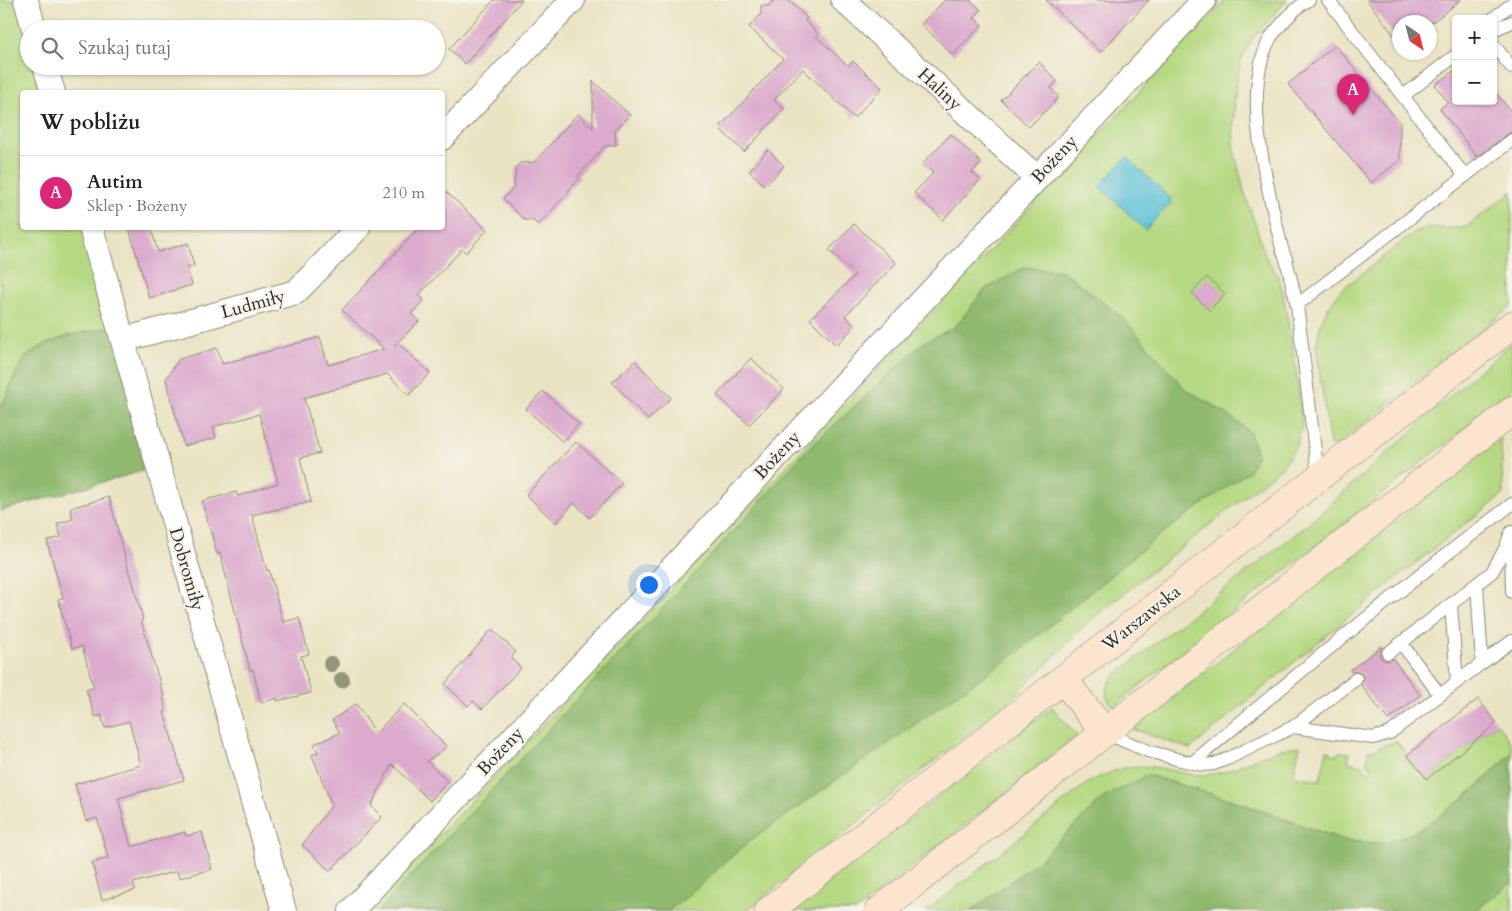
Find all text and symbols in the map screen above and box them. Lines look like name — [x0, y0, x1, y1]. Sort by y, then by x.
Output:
north arrow — [1392, 15, 1437, 60]
map controls — [1452, 15, 1497, 105]
button: + — [1452, 15, 1497, 60]
search box — [20, 20, 445, 75]
icon: search — [38, 34, 66, 62]
text: Szukaj tutaj — [78, 35, 171, 61]
button: − — [1452, 60, 1497, 105]
street label: Haliny — [912, 62, 968, 117]
pin: A — [1337, 74, 1369, 115]
text: W pobliżu — [40, 108, 141, 137]
street label: Bożeny — [1025, 129, 1084, 189]
text: Autim — [87, 169, 143, 195]
text: A — [50, 182, 62, 204]
text: 210 m — [383, 182, 425, 204]
text: Sklep · Bożeny — [87, 195, 188, 217]
street label: Ludmiły — [218, 284, 288, 325]
street label: Bożeny — [748, 425, 807, 485]
street label: Dobromiły — [163, 525, 210, 614]
your location — [636, 572, 662, 598]
street label: Warszawska — [1096, 579, 1186, 658]
street label: Bożeny — [471, 721, 530, 781]

